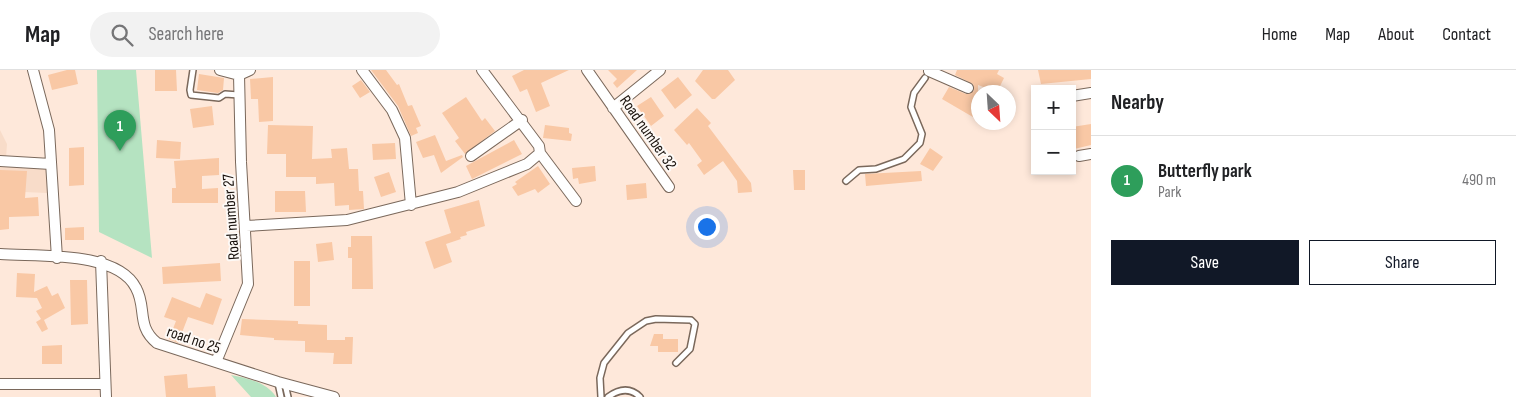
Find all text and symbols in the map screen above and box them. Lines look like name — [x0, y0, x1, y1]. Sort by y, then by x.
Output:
search box — [90, 12, 440, 57]
text: Map — [25, 20, 60, 49]
icon: search — [108, 21, 136, 49]
text: Search here — [148, 23, 224, 46]
text: Home — [1262, 24, 1297, 45]
text: Map — [1325, 24, 1350, 45]
text: About — [1378, 24, 1414, 45]
text: Contact — [1442, 24, 1491, 45]
north arrow — [971, 85, 1016, 130]
map controls — [1031, 85, 1076, 175]
button: + — [1031, 85, 1076, 130]
text: Nearby — [1111, 90, 1164, 115]
street label: Road number 32 — [615, 92, 680, 174]
pin: 1 — [104, 110, 136, 151]
button: − — [1031, 130, 1076, 175]
text: Butterfly park — [1158, 160, 1252, 183]
text: 1 — [1124, 171, 1130, 190]
text: 490 m — [1462, 171, 1496, 190]
street label: Road number 27 — [219, 173, 244, 261]
text: Park — [1158, 183, 1181, 202]
your location — [694, 214, 720, 240]
button: Save — [1111, 240, 1299, 285]
button: Share — [1309, 240, 1496, 285]
street label: road no 25 — [164, 322, 223, 358]

